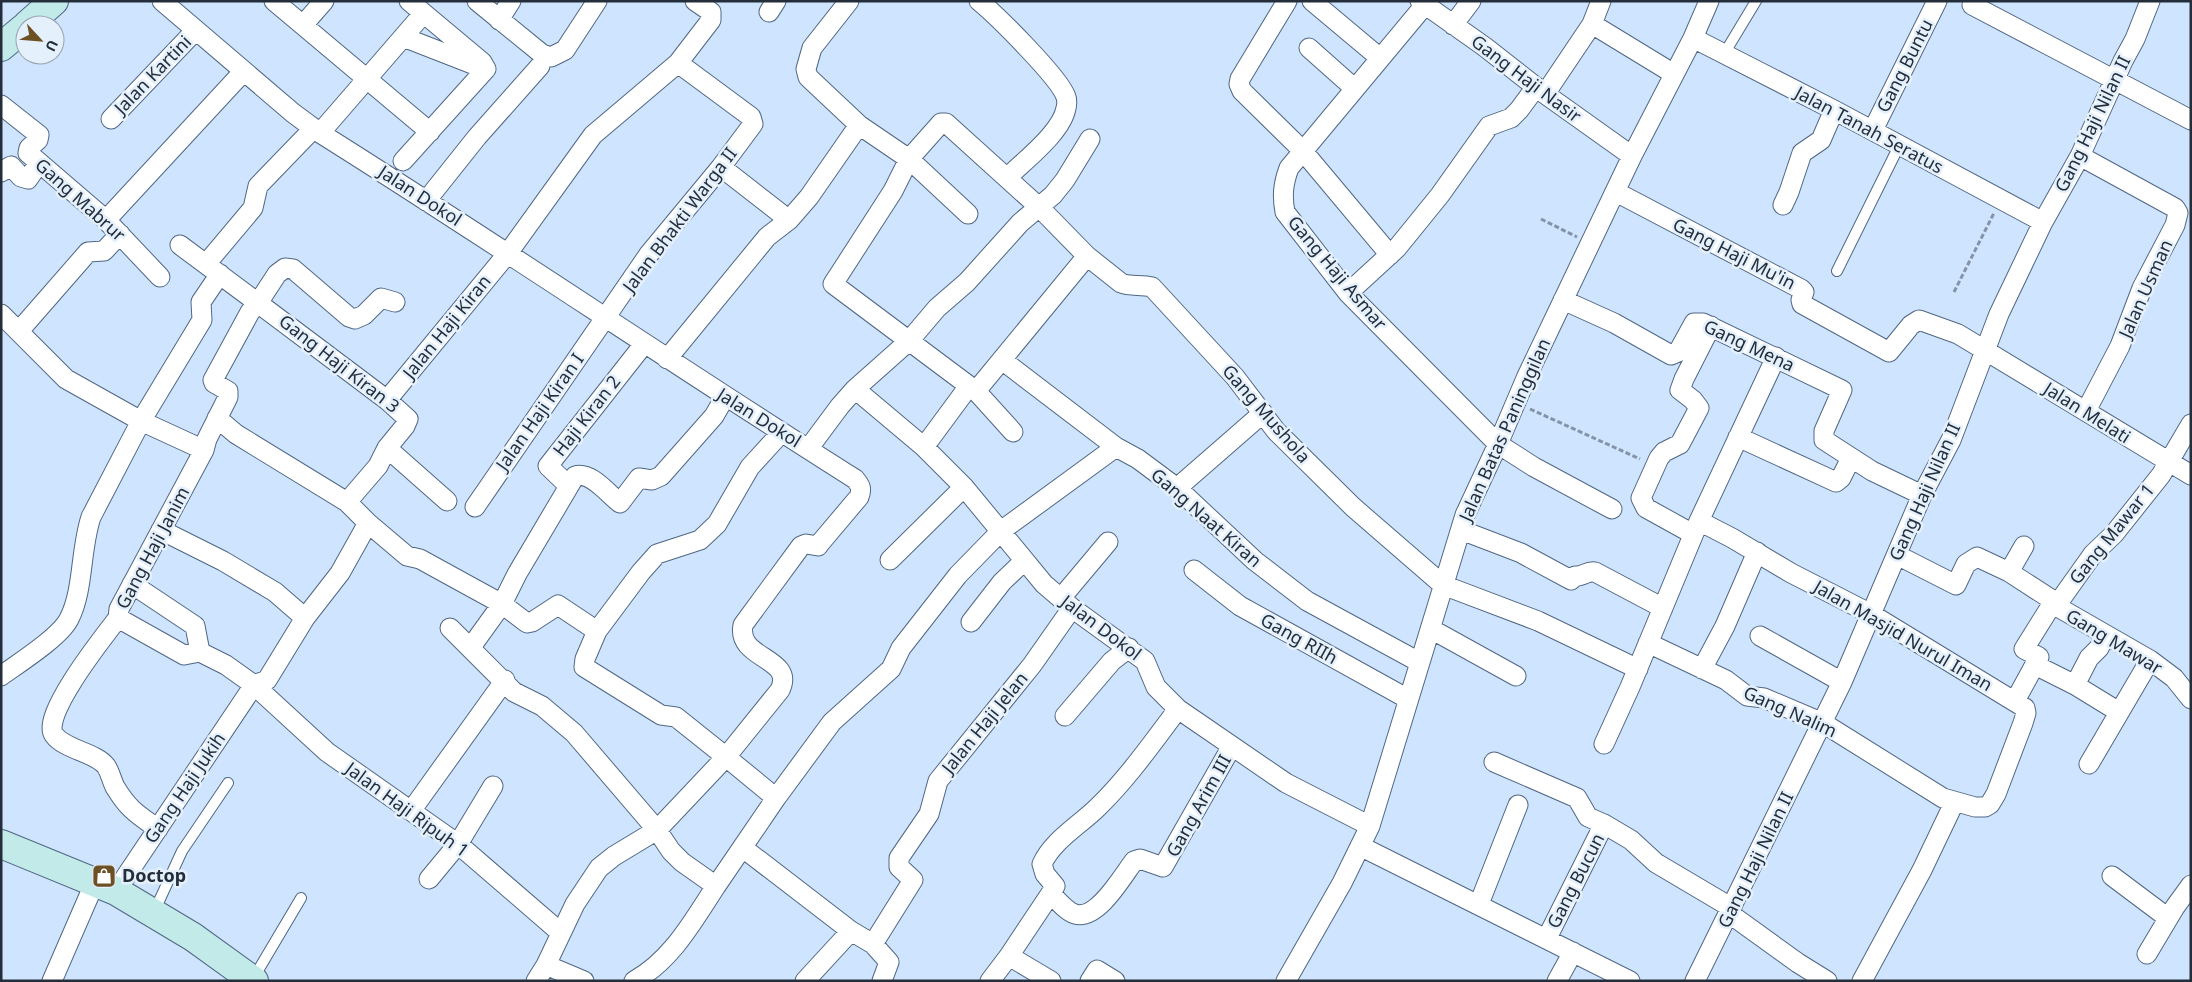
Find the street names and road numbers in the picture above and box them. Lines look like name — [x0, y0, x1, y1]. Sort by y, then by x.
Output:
street label: Gang Buntu — [1870, 15, 1938, 116]
street label: Gang Haji Nasir — [1467, 29, 1587, 128]
street label: Jalan Kartini — [107, 30, 196, 120]
street label: Gang Haji Nilan II — [2049, 52, 2135, 196]
street label: Jalan Tanah Seratus — [1789, 79, 1948, 178]
street label: Jalan Bhakti Warga II — [616, 142, 742, 298]
street label: Gang Mabrur — [30, 152, 131, 247]
street label: Jalan Dokol — [373, 158, 467, 231]
street label: Gang Haji Asmar — [1283, 210, 1393, 335]
street label: Gang Haji Mu'in — [1669, 212, 1800, 294]
street label: Jalan Usman — [2112, 236, 2177, 343]
street label: Jalan Haji Kiran — [396, 269, 496, 385]
street label: Gang Haji Kiran 3 — [274, 309, 405, 418]
street label: Gang Mena — [1700, 314, 1799, 377]
street label: Jalan Batas Paninggilan — [1452, 334, 1555, 527]
street label: Jalan Haji Kiran I — [489, 348, 589, 476]
street label: Gang Mushola — [1217, 359, 1316, 468]
street label: Haji Kiran 2 — [547, 370, 625, 461]
street label: Jalan Melati — [2038, 375, 2135, 448]
street label: Jalan Dokol — [711, 381, 806, 452]
street label: Gang Haji Nilan II — [1883, 419, 1965, 564]
street label: Gang Naat Kiran — [1146, 463, 1267, 572]
street label: Gang Mawar 1 — [2063, 478, 2159, 589]
street label: Gang Haji Janim — [110, 482, 194, 613]
street label: Jalan Masjid Nurul Iman — [1808, 573, 1997, 696]
street label: Jalan Dokol — [1055, 588, 1147, 665]
street label: Gang Mawar — [2062, 603, 2168, 680]
street label: Gang RIIh — [1257, 607, 1342, 669]
street label: Jalan Haji Jelan — [935, 667, 1033, 780]
street label: Gang Nalim — [1740, 680, 1841, 742]
street label: Gang Haji Jukih — [138, 727, 230, 848]
street label: Gang Arim III — [1160, 750, 1236, 861]
street label: Jalan Haji Ripuh 1 — [339, 755, 474, 862]
street label: Gang Haji Nilan II — [1712, 788, 1798, 932]
street label: Gang Bucun — [1541, 829, 1609, 932]

